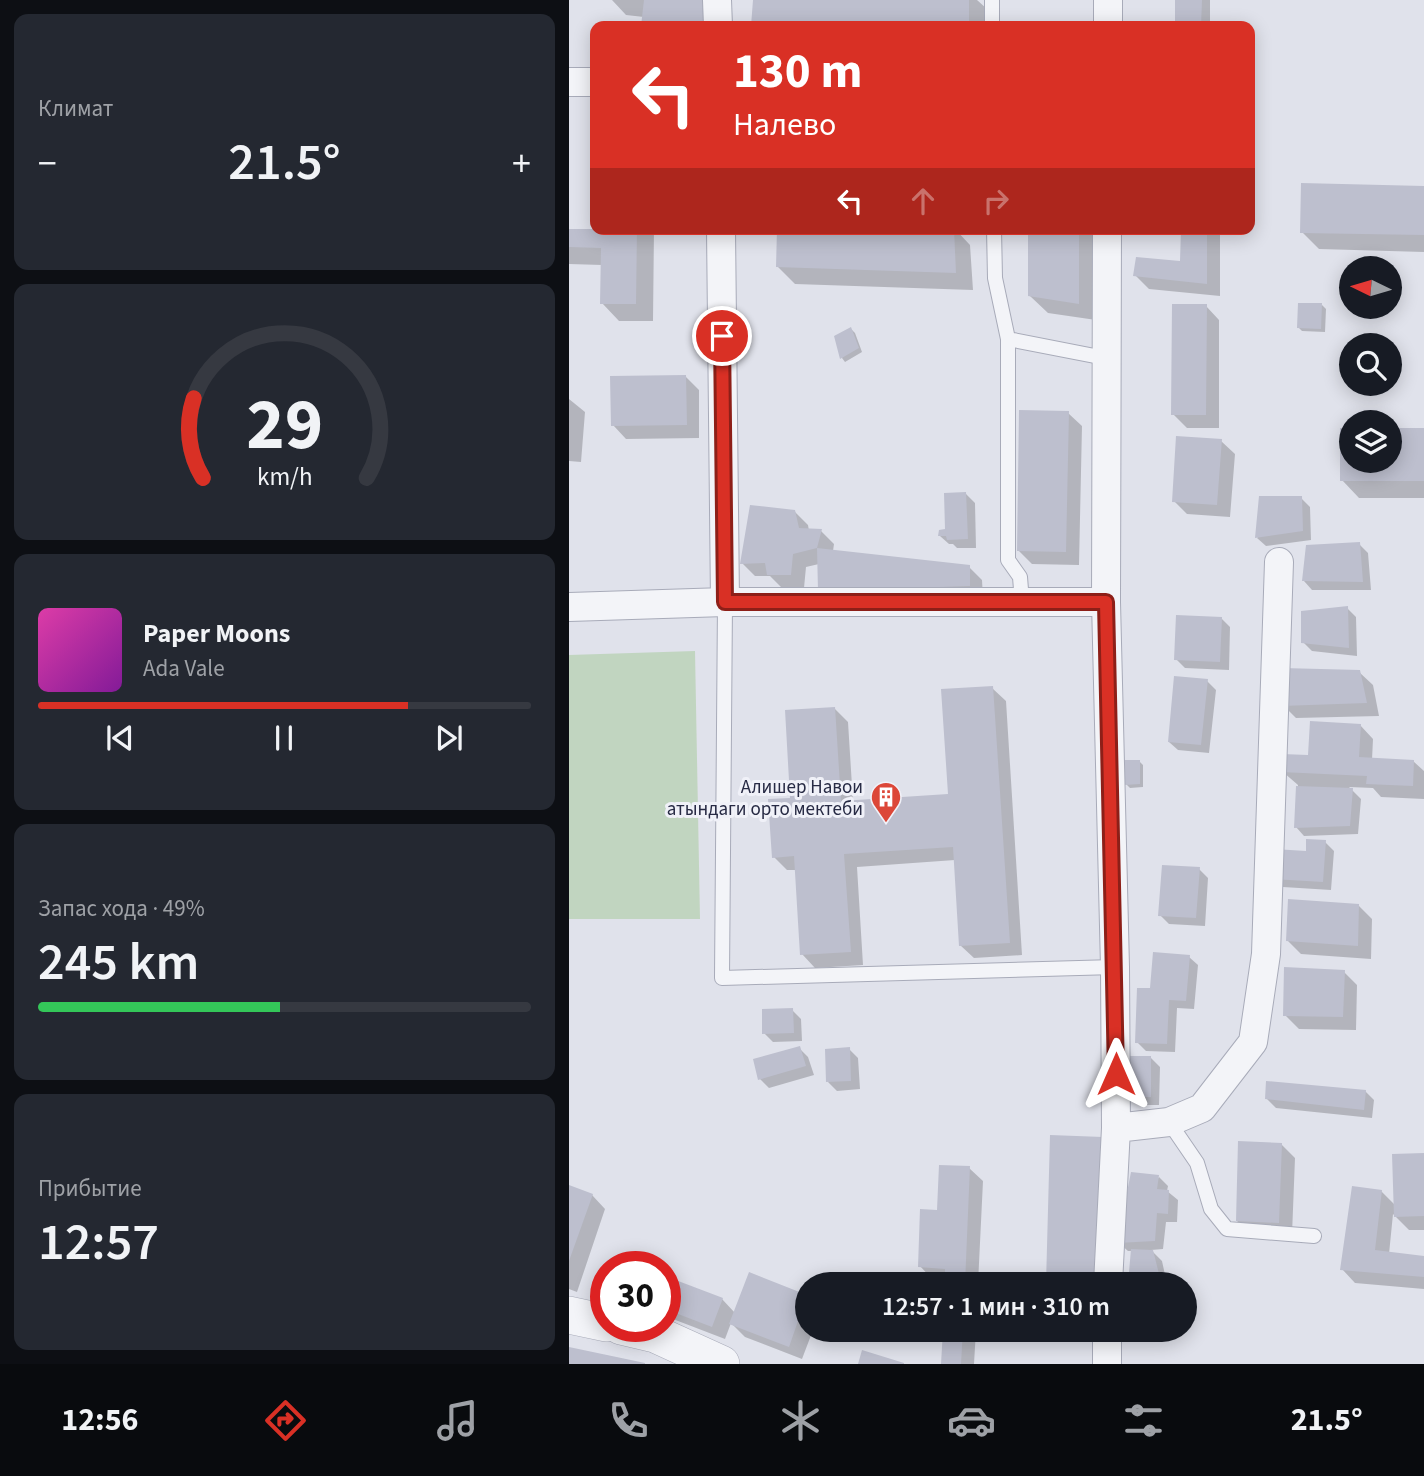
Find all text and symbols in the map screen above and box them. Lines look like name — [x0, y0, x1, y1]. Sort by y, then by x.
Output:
text: 130 m — [733, 37, 862, 107]
icon: left — [618, 49, 709, 140]
text: Климат — [38, 92, 113, 125]
text: Налево — [733, 102, 836, 148]
text: 21.5° — [228, 126, 341, 200]
text: − — [38, 137, 57, 191]
text: + — [512, 137, 531, 191]
icon: left — [831, 182, 869, 220]
icon: ahead — [904, 182, 942, 220]
icon: right — [977, 182, 1015, 220]
north arrow — [1339, 256, 1402, 318]
map controls — [1339, 256, 1402, 473]
pin — [692, 306, 752, 366]
icon: arrive — [703, 317, 741, 355]
button: search — [1339, 333, 1402, 396]
text: 29 — [246, 373, 323, 477]
button: layers — [1339, 410, 1402, 473]
text: km/h — [257, 459, 312, 495]
text: Paper Moons — [143, 615, 290, 652]
text: Ada Vale — [143, 652, 225, 685]
icon: previous — [101, 719, 139, 757]
icon: pause — [265, 719, 303, 757]
icon: next — [430, 719, 468, 757]
place label: Алишер Навои атындаги орто мектеби — [667, 774, 863, 823]
building icon: Алишер Навои атындаги орто мектеби — [869, 780, 903, 824]
text: Запас хода · 49% — [38, 892, 205, 925]
text: 245 km — [38, 926, 199, 1000]
position arrow — [1079, 1037, 1153, 1111]
text: Прибытие — [38, 1172, 142, 1205]
text: 12:57 — [38, 1206, 159, 1280]
speed limit sign: 30 — [590, 1251, 681, 1342]
text: 12:57 · 1 мин · 310 m — [882, 1288, 1110, 1325]
icon: directions — [261, 1396, 310, 1445]
icon: music — [433, 1396, 482, 1445]
icon: phone — [604, 1396, 653, 1445]
icon: climate — [776, 1396, 825, 1445]
icon: car — [947, 1396, 996, 1445]
icon: filters — [1119, 1396, 1168, 1445]
text: 12:56 — [61, 1397, 138, 1443]
text: 21.5° — [1291, 1397, 1363, 1443]

